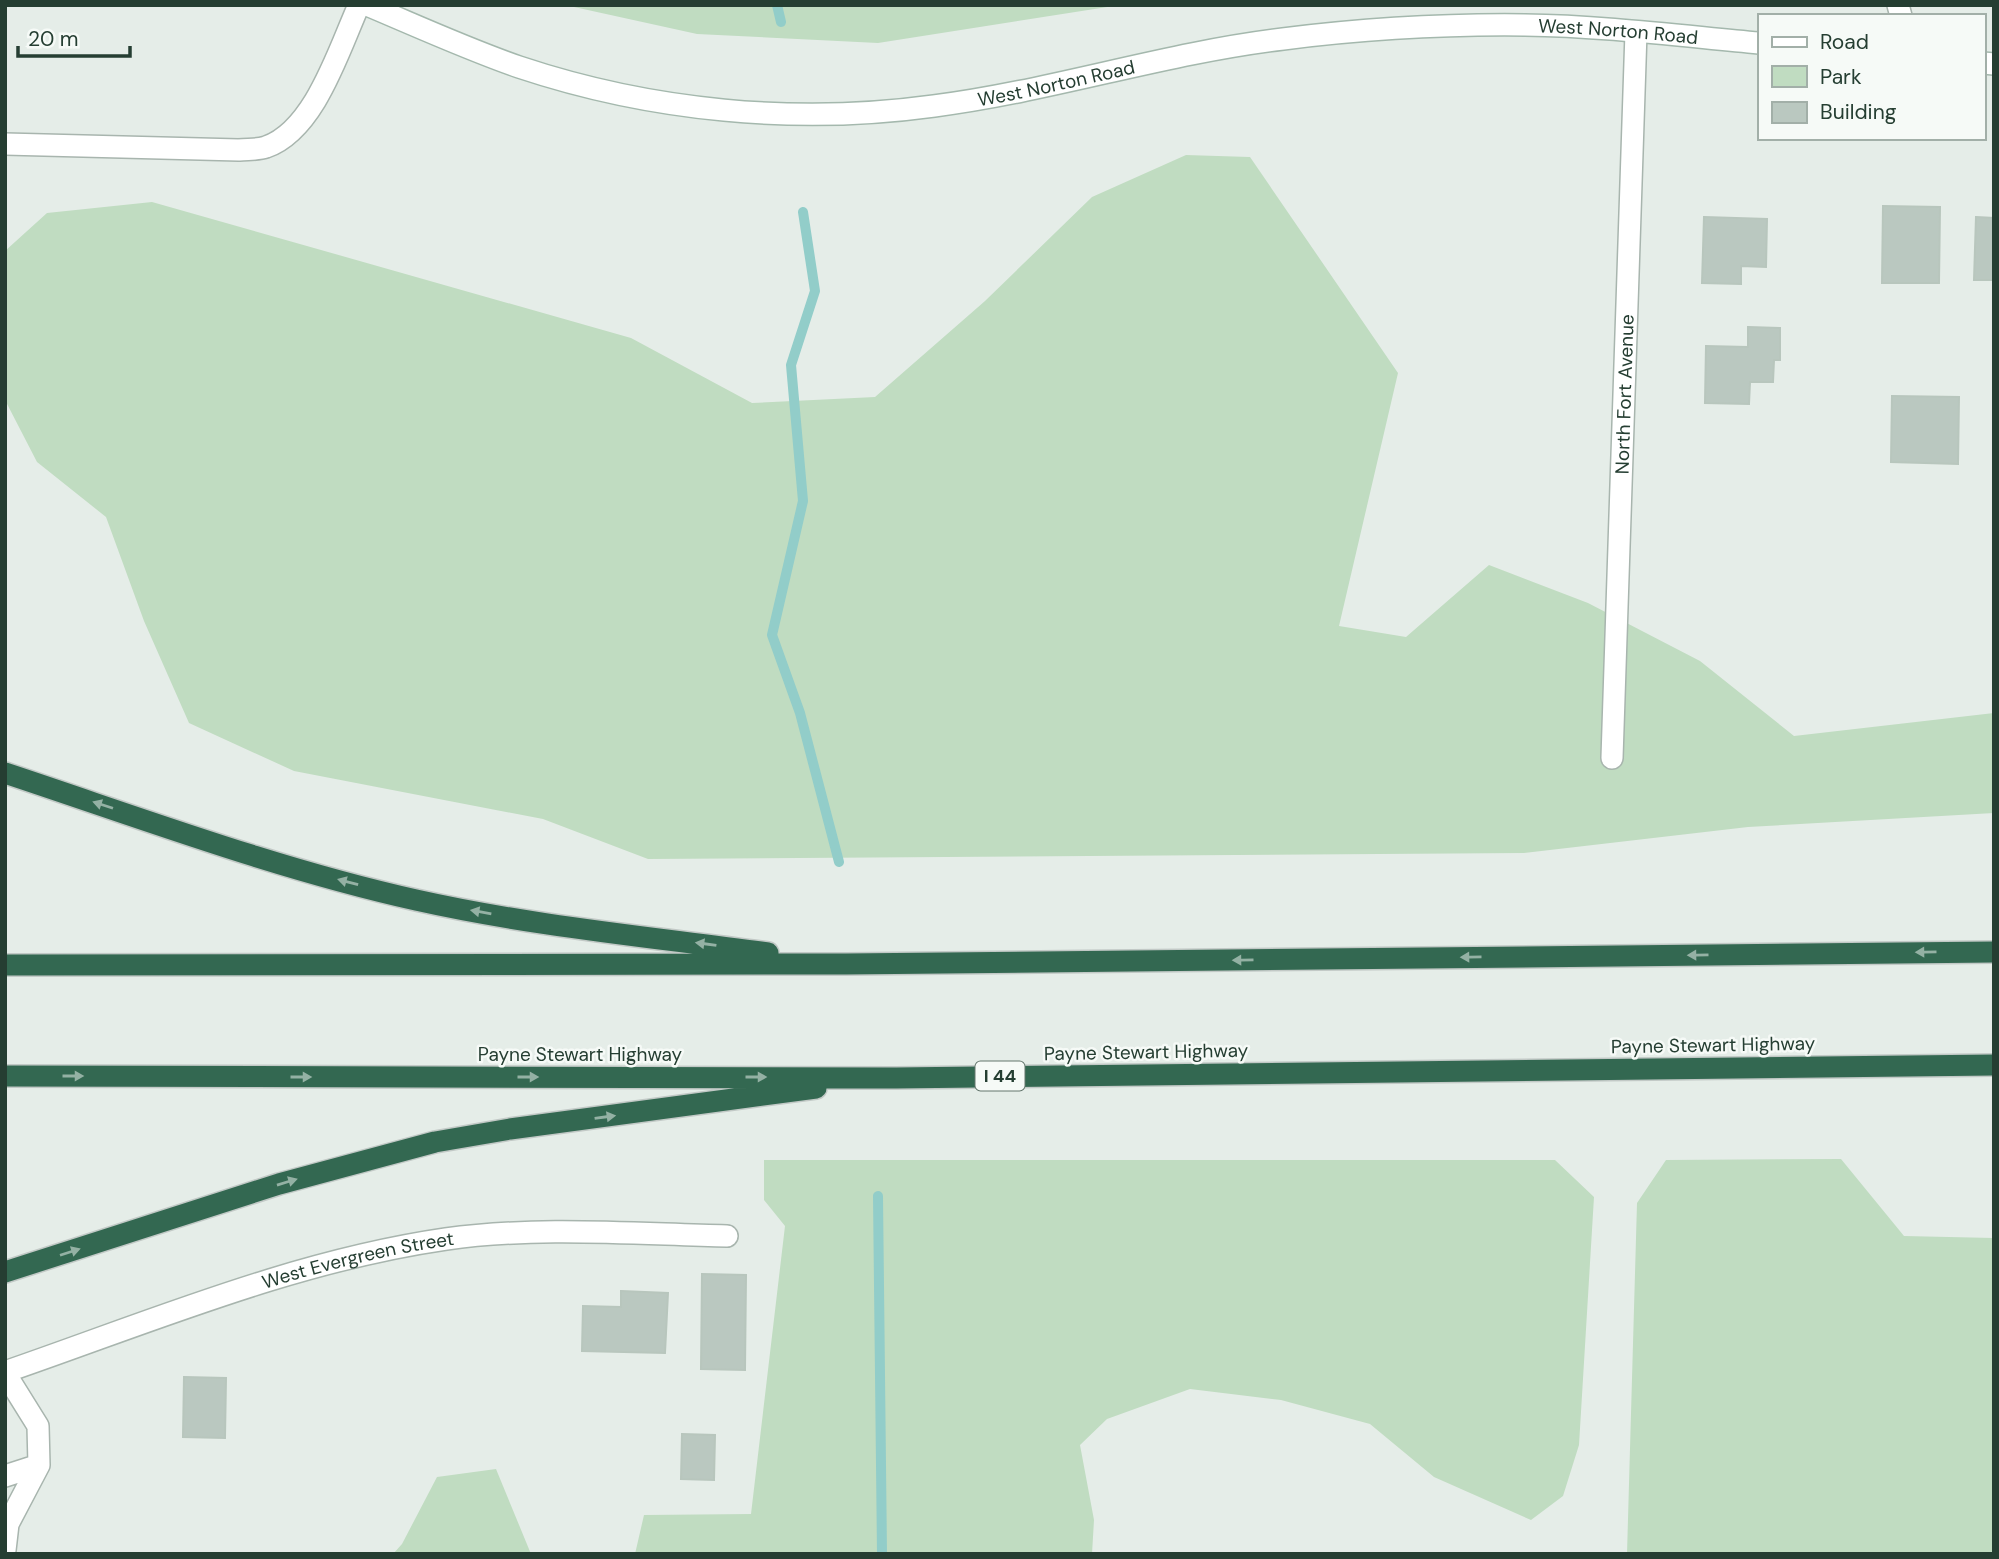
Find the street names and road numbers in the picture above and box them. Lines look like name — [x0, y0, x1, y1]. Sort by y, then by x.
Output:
street label: West Norton Road — [1538, 13, 1699, 50]
street label: West Norton Road — [976, 54, 1137, 112]
street label: North Fort Avenue — [1609, 314, 1639, 475]
street label: Payne Stewart Highway — [1611, 1031, 1816, 1059]
street label: Payne Stewart Highway — [1044, 1038, 1249, 1066]
street label: Payne Stewart Highway — [478, 1042, 683, 1067]
road number: I 44 — [976, 1062, 1024, 1091]
street label: West Evergreen Street — [259, 1226, 455, 1294]

